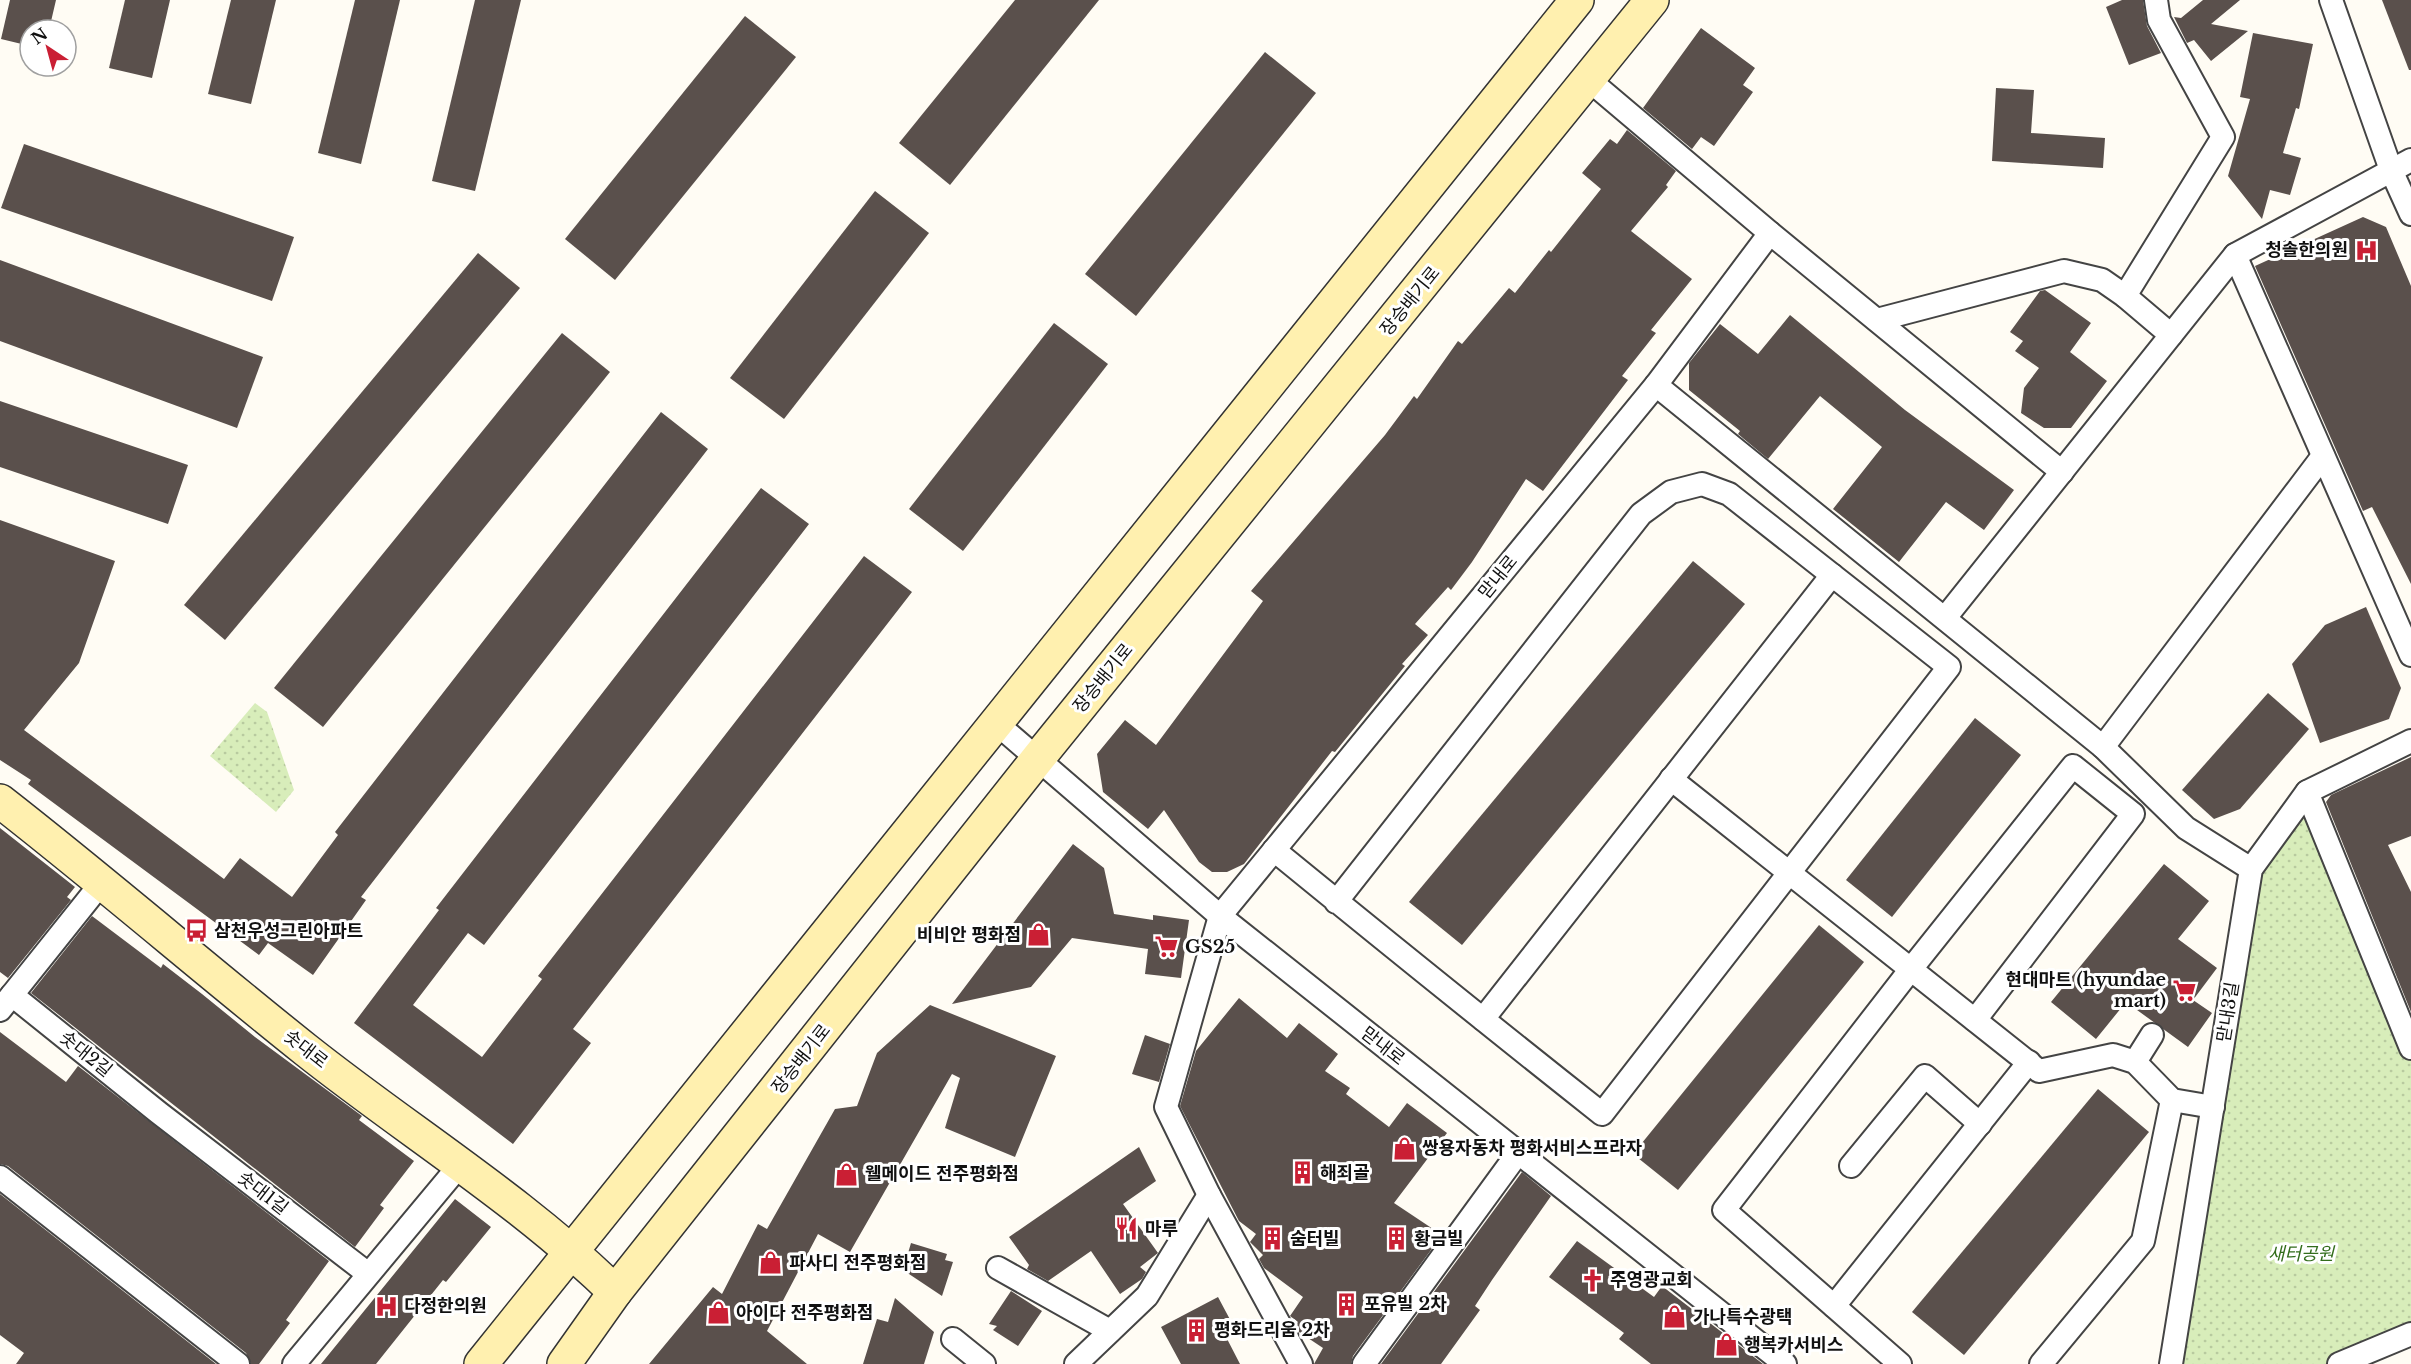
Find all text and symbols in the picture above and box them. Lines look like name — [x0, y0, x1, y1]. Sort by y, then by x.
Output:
north arrow — [18, 18, 78, 78]
text: N — [27, 23, 51, 48]
hospital icon: 청솔한의원 — [2353, 237, 2379, 263]
place label: 청솔한의원 — [2265, 239, 2348, 261]
street label: 장승배기로 — [1375, 262, 1445, 340]
street label: 맏내로 — [1474, 551, 1522, 603]
street label: 장승배기로 — [1068, 639, 1138, 717]
bus stop icon: 삼천우성그린아파트 — [183, 918, 209, 944]
place label: 삼천우성그린아파트 — [214, 920, 363, 942]
shop icon: 비비안 평화점 — [1026, 922, 1052, 948]
place label: 비비안 평화점 — [917, 924, 1021, 946]
supermarket icon: GS25 — [1154, 934, 1180, 960]
place label: GS25 — [1185, 936, 1235, 958]
place label: 현대마트 (hyundae mart) — [2006, 969, 2166, 1012]
supermarket icon: 현대마트 (hyundae mart) — [2171, 977, 2197, 1003]
street label: 맏내3길 — [2212, 980, 2244, 1044]
street label: 장승배기로 — [767, 1020, 835, 1098]
street label: 맏내로 — [1357, 1022, 1409, 1070]
street label: 솟대로 — [280, 1025, 332, 1073]
street label: 솟대2길 — [55, 1026, 117, 1082]
shop icon: 쌍용자동차 평화서비스프라자 — [1391, 1135, 1417, 1161]
place label: 쌍용자동차 평화서비스프라자 — [1422, 1137, 1643, 1159]
building icon: 해죄골 — [1289, 1160, 1315, 1186]
shop icon: 웰메이드 전주평화점 — [834, 1161, 860, 1187]
place label: 해죄골 — [1320, 1162, 1370, 1184]
place label: 웰메이드 전주평화점 — [865, 1163, 1019, 1185]
street label: 솟대1길 — [233, 1167, 293, 1219]
restaurant icon: 마루 — [1114, 1216, 1140, 1242]
place label: 마루 — [1145, 1218, 1178, 1240]
building icon: 숨터빌 — [1259, 1226, 1285, 1252]
building icon: 황금빌 — [1383, 1226, 1409, 1252]
place label: 숨터빌 — [1290, 1228, 1340, 1250]
place label: 황금빌 — [1414, 1228, 1464, 1250]
park label: 새터공원 — [2268, 1243, 2336, 1265]
shop icon: 파사디 전주평화점 — [758, 1250, 784, 1276]
place label: 파사디 전주평화점 — [789, 1252, 926, 1274]
church icon: 주영광교회 — [1579, 1267, 1605, 1293]
place label: 주영광교회 — [1610, 1269, 1693, 1291]
building icon: 포유빌 2차 — [1333, 1291, 1359, 1317]
hospital icon: 다정한의원 — [373, 1293, 399, 1319]
place label: 포유빌 2차 — [1364, 1293, 1447, 1315]
place label: 다정한의원 — [404, 1295, 487, 1317]
shop icon: 아이다 전주평화점 — [705, 1300, 731, 1326]
place label: 아이다 전주평화점 — [736, 1302, 873, 1324]
shop icon: 가나특수광택 — [1662, 1304, 1688, 1330]
place label: 가나특수광택 — [1693, 1306, 1792, 1328]
building icon: 평화드리움 2차 — [1183, 1317, 1209, 1343]
place label: 평화드리움 2차 — [1214, 1319, 1330, 1341]
shop icon: 행복카서비스 — [1713, 1332, 1739, 1358]
place label: 행복카서비스 — [1744, 1334, 1843, 1356]

